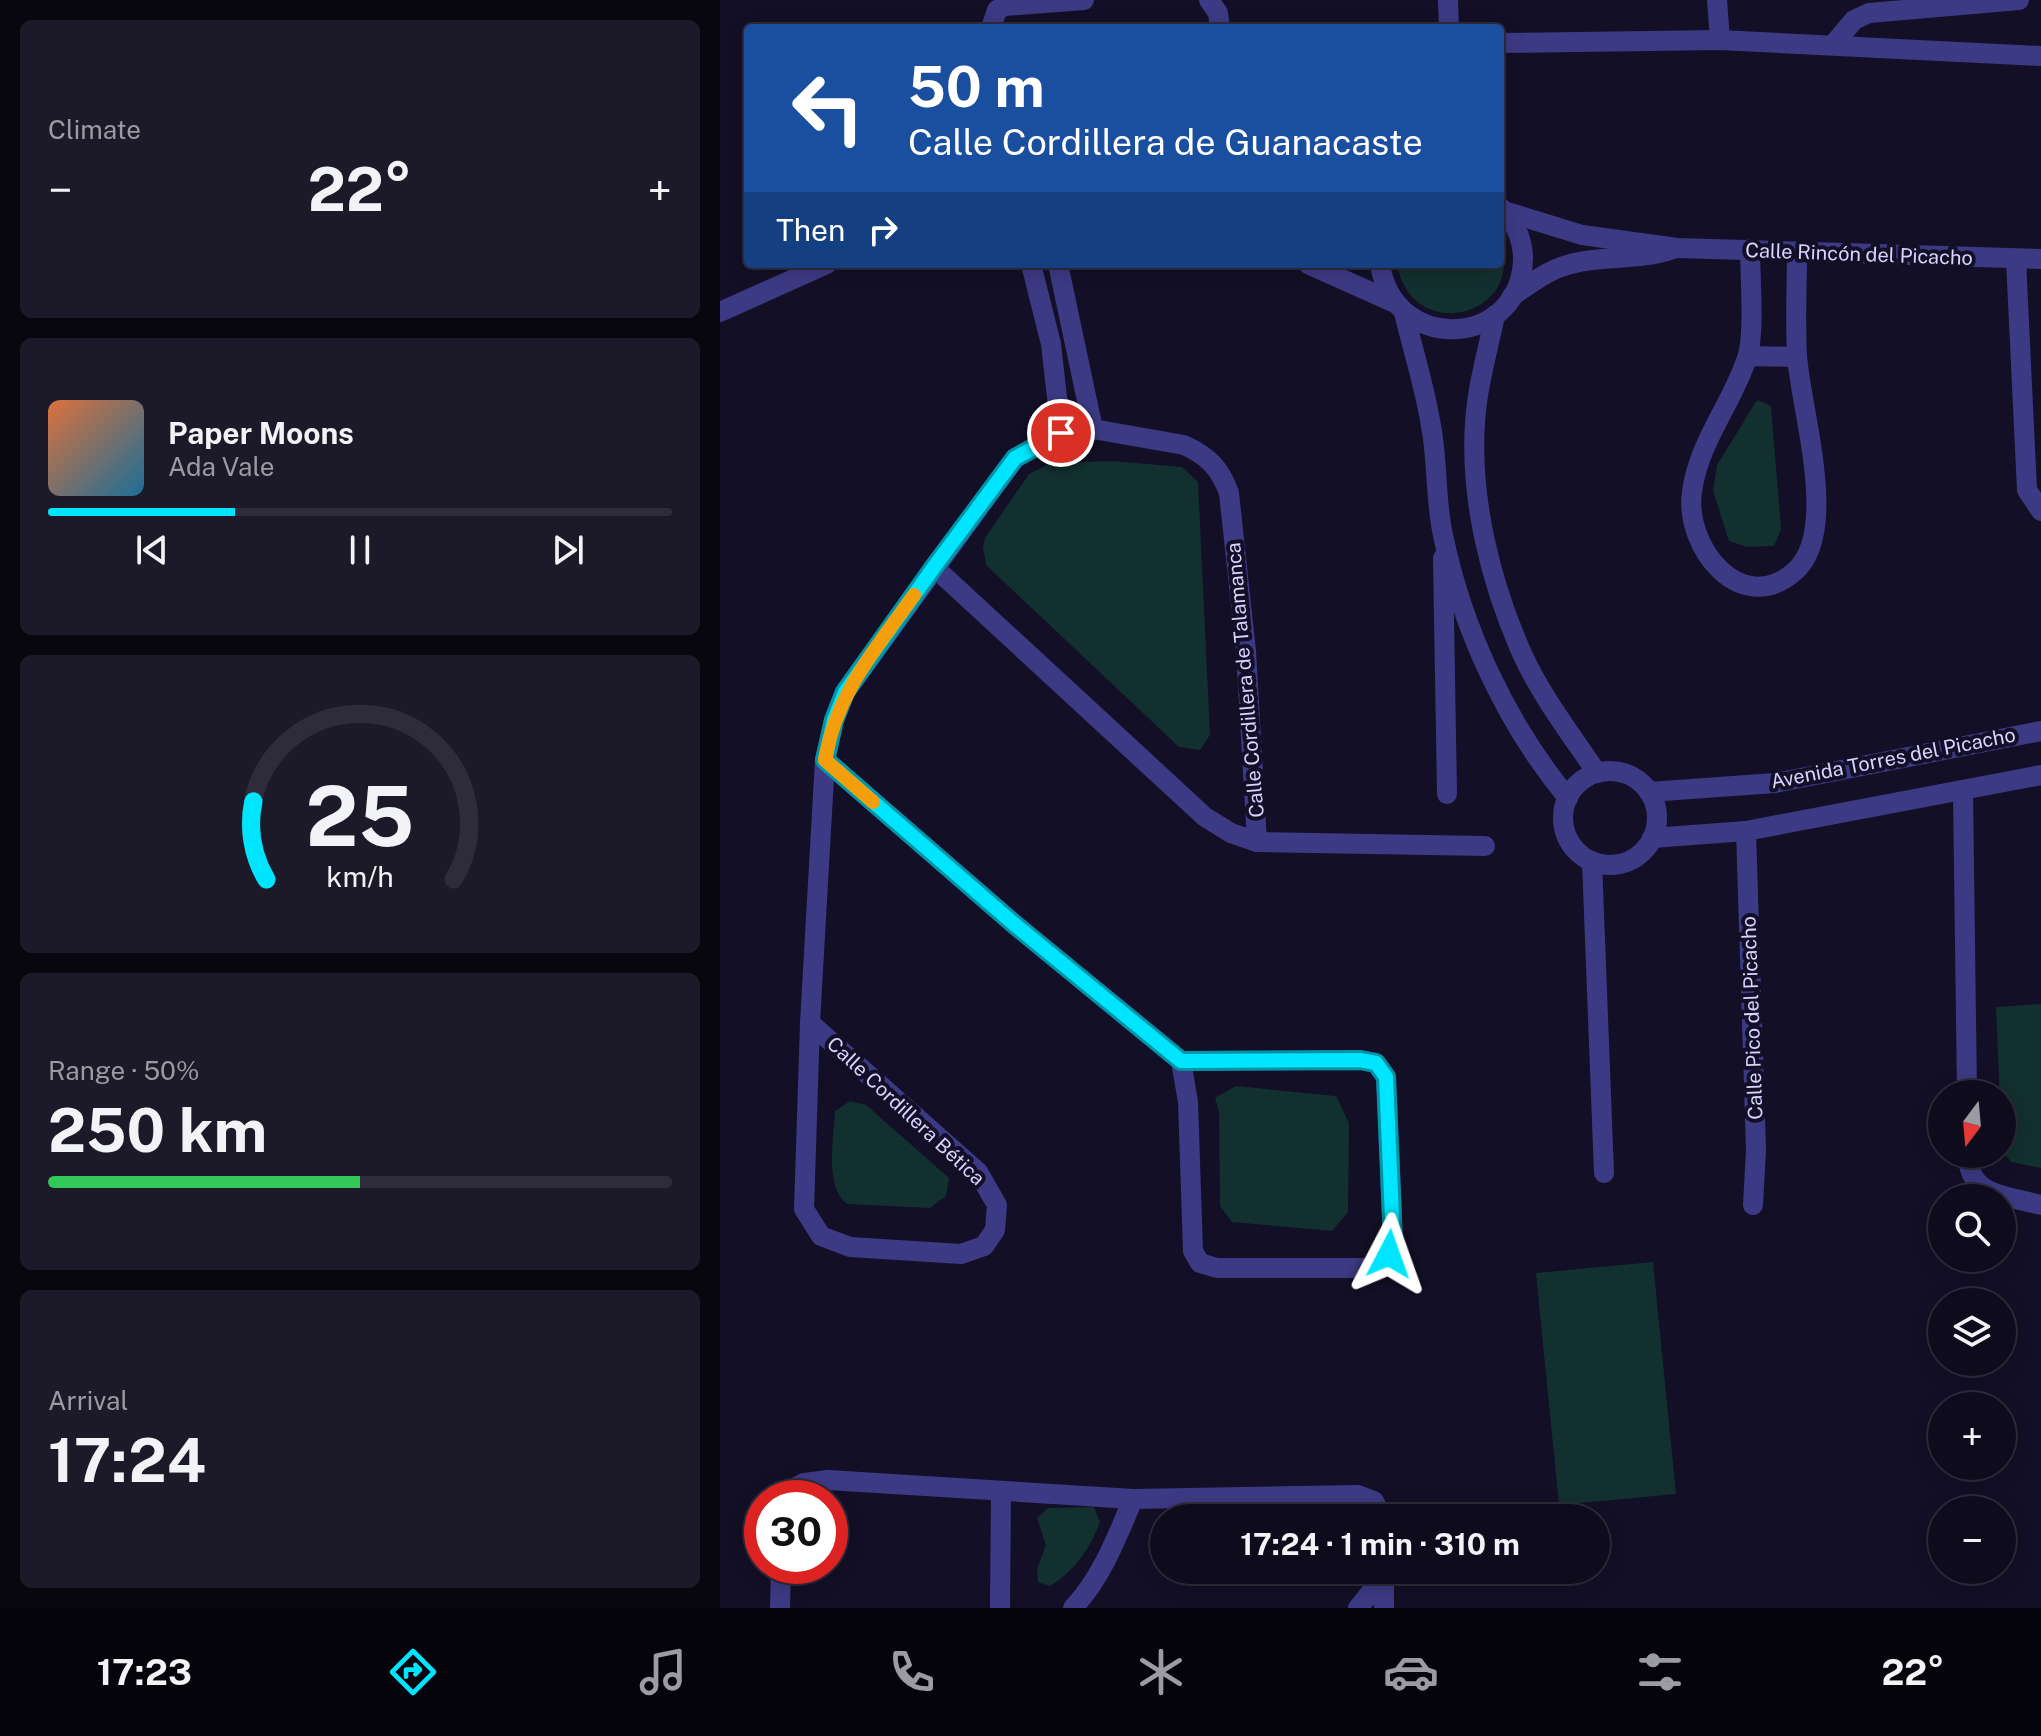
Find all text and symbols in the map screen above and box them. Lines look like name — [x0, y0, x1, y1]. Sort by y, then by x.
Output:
text: 50 m — [908, 54, 1045, 120]
icon: left — [776, 56, 880, 160]
text: Climate — [48, 114, 141, 145]
text: Calle Cordillera de Guanacaste — [908, 121, 1423, 163]
text: 22° — [308, 154, 412, 225]
text: − — [48, 164, 72, 216]
text: + — [648, 164, 672, 216]
icon: right — [861, 208, 905, 252]
text: Then — [776, 212, 845, 248]
street label: Calle Rincón del Picacho — [1745, 238, 1973, 270]
pin — [1027, 399, 1095, 467]
icon: arrive — [1039, 411, 1083, 455]
text: Paper Moons — [168, 415, 354, 451]
text: Ada Vale — [168, 451, 274, 482]
icon: previous — [130, 528, 174, 572]
icon: pause — [338, 528, 382, 572]
icon: next — [546, 528, 590, 572]
street label: Calle Cordillera de Talamanca — [1221, 541, 1269, 819]
street label: Avenida Torres del Picacho — [1769, 722, 2017, 794]
text: 25 — [306, 767, 414, 865]
text: km/h — [326, 860, 394, 893]
street label: Calle Pico del Picacho — [1736, 916, 1768, 1120]
street label: Calle Cordillera Bética — [822, 1032, 990, 1190]
text: Range · 50% — [48, 1055, 200, 1086]
north arrow — [1928, 1080, 2016, 1168]
map controls — [1928, 1080, 2016, 1584]
text: 250 km — [48, 1095, 267, 1166]
button: search — [1928, 1184, 2016, 1272]
position arrow — [1347, 1212, 1431, 1296]
button: layers — [1928, 1288, 2016, 1376]
text: Arrival — [48, 1385, 128, 1416]
button: + — [1928, 1392, 2016, 1480]
text: 17:24 — [48, 1425, 206, 1496]
speed limit sign: 30 — [744, 1480, 848, 1584]
button: − — [1928, 1496, 2016, 1584]
text: 17:24 · 1 min · 310 m — [1240, 1526, 1520, 1562]
icon: directions — [385, 1644, 441, 1700]
icon: music — [635, 1644, 691, 1700]
icon: phone — [884, 1644, 940, 1700]
icon: climate — [1133, 1644, 1189, 1700]
icon: car — [1383, 1644, 1439, 1700]
icon: filters — [1632, 1644, 1688, 1700]
text: 17:23 — [97, 1651, 192, 1693]
text: 22° — [1881, 1651, 1944, 1693]

